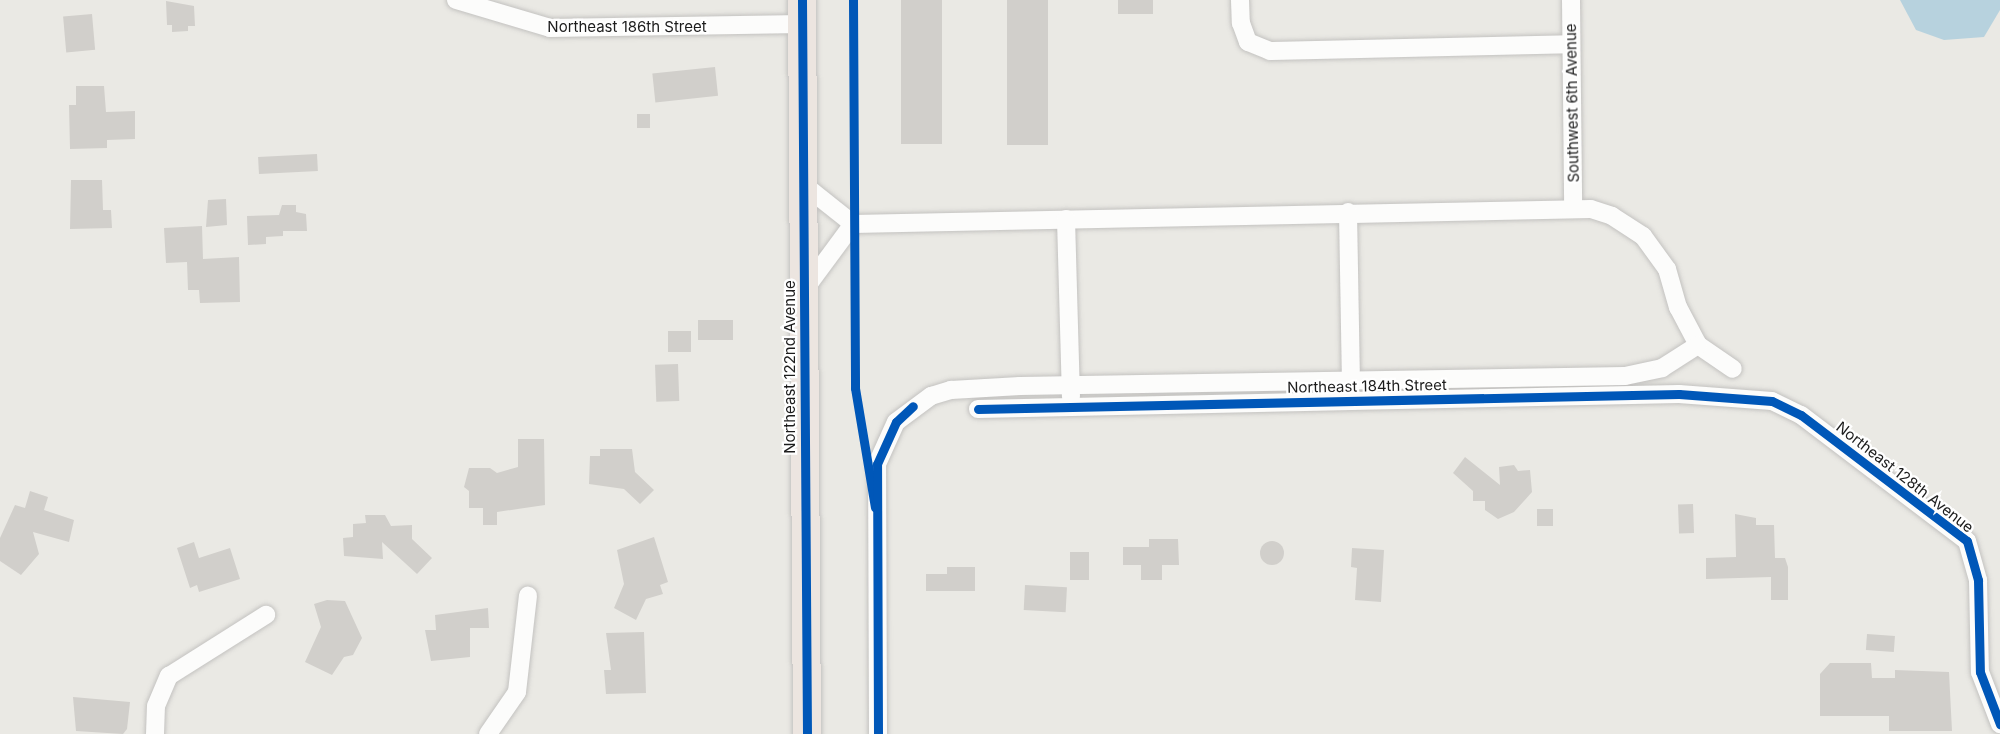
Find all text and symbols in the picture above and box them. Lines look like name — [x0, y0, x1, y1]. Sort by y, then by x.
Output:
street label: Northeast 186th Street — [547, 18, 707, 36]
street label: Southwest 6th Avenue — [1562, 23, 1582, 183]
street label: Northeast 122nd Avenue — [781, 280, 799, 454]
street label: Northeast 184th Street — [1287, 376, 1447, 396]
street label: Northeast 128th Avenue — [1833, 418, 1977, 536]

